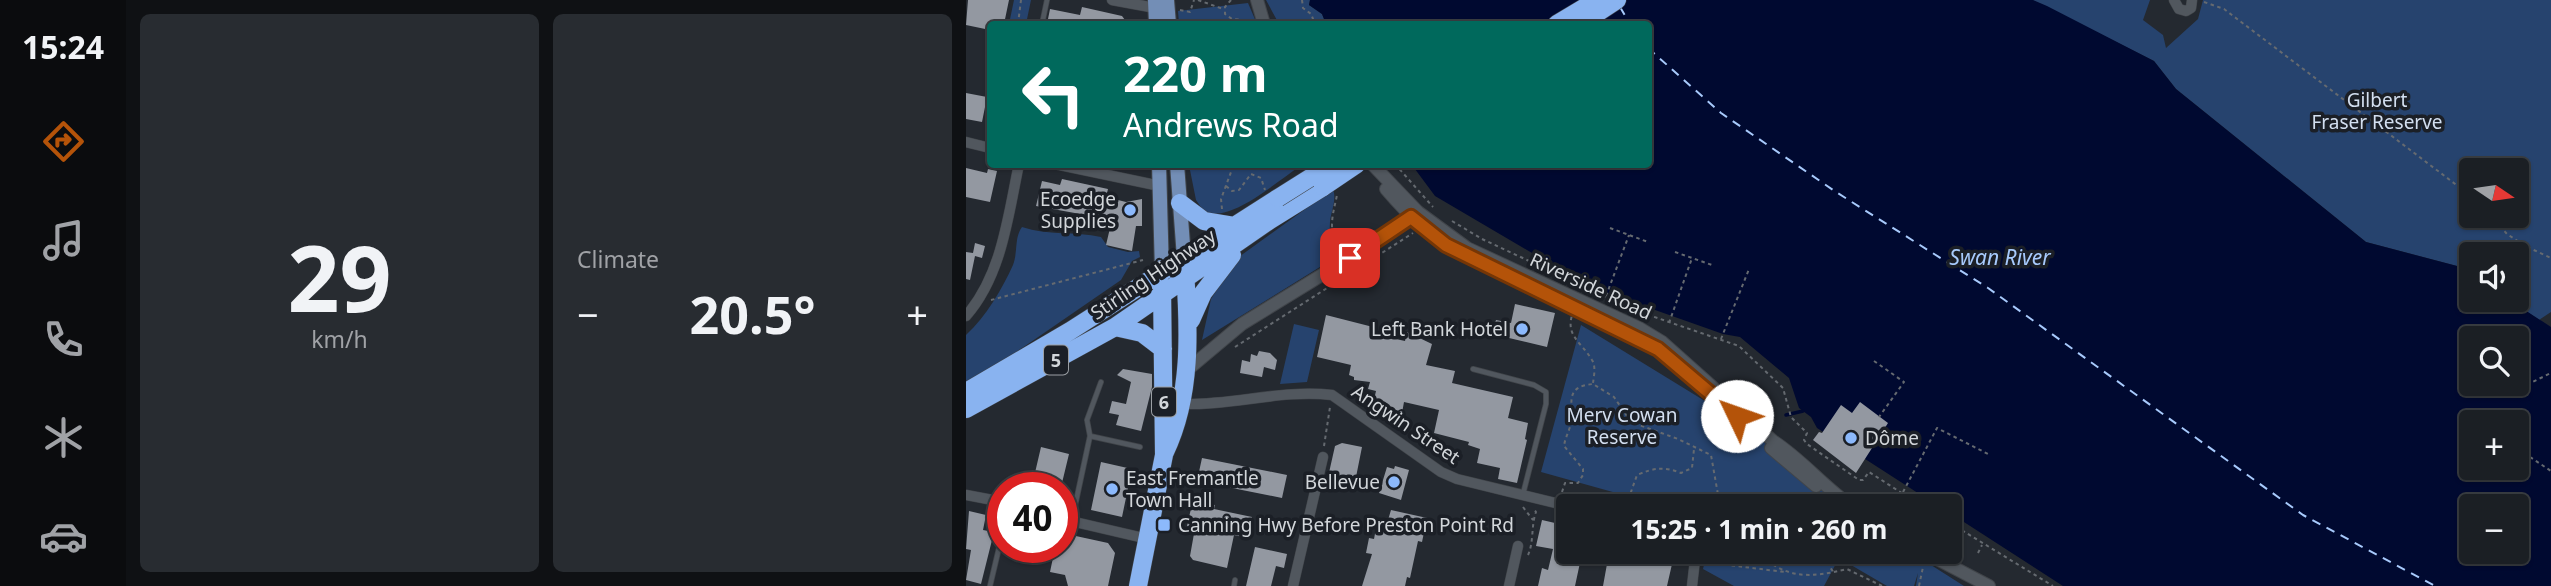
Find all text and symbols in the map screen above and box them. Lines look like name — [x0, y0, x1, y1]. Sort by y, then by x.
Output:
text: 15:24 — [22, 25, 104, 68]
text: 220 m — [1123, 40, 1268, 106]
icon: left — [1008, 49, 1099, 140]
park label: Gilbert Fraser Reserve — [2311, 87, 2443, 135]
text: Andrews Road — [1123, 103, 1339, 146]
icon: directions — [39, 117, 88, 166]
north arrow — [2459, 158, 2529, 228]
map controls — [2459, 158, 2529, 564]
place label: Ecoedge Supplies — [1040, 186, 1116, 234]
marker: Ecoedge Supplies — [1122, 202, 1138, 218]
text: 29 — [287, 215, 392, 339]
icon: music — [39, 216, 88, 265]
street label: Stirling Highway — [1085, 222, 1221, 326]
pin — [1320, 228, 1380, 288]
icon: arrive — [1331, 239, 1369, 277]
button: sound — [2459, 242, 2529, 312]
text: Climate — [577, 243, 659, 275]
water label: Swan River — [1949, 243, 2052, 271]
street label: Riverside Road — [1526, 246, 1656, 326]
text: 20.5° — [690, 278, 815, 349]
text: − — [577, 288, 599, 340]
text: + — [906, 288, 928, 340]
icon: phone — [39, 315, 88, 364]
place label: Left Bank Hotel — [1371, 316, 1508, 342]
marker: Left Bank Hotel — [1514, 321, 1530, 337]
text: km/h — [311, 323, 368, 355]
button: search — [2459, 326, 2529, 396]
road number: 5 — [1044, 346, 1068, 374]
street label: Angwin Street — [1347, 378, 1465, 470]
position arrow — [1700, 379, 1774, 453]
road number: 6 — [1152, 388, 1176, 416]
park label: Merv Cowan Reserve — [1567, 402, 1677, 450]
button: + — [2459, 410, 2529, 480]
icon: climate — [39, 413, 88, 462]
place label: Dôme — [1865, 425, 1919, 451]
marker: Dôme — [1843, 430, 1859, 446]
place label: East Fremantle Town Hall — [1126, 465, 1259, 513]
place label: Bellevue — [1305, 469, 1380, 495]
speed limit sign: 40 — [987, 472, 1078, 563]
marker: Bellevue — [1386, 474, 1402, 490]
marker: East Fremantle Town Hall — [1104, 481, 1120, 497]
button: − — [2459, 494, 2529, 564]
text: 15:25 · 1 min · 260 m — [1631, 511, 1887, 547]
icon: car — [39, 512, 88, 561]
place label: Canning Hwy Before Preston Point Rd — [1178, 512, 1514, 538]
marker: Canning Hwy Before Preston Point Rd — [1156, 517, 1172, 533]

